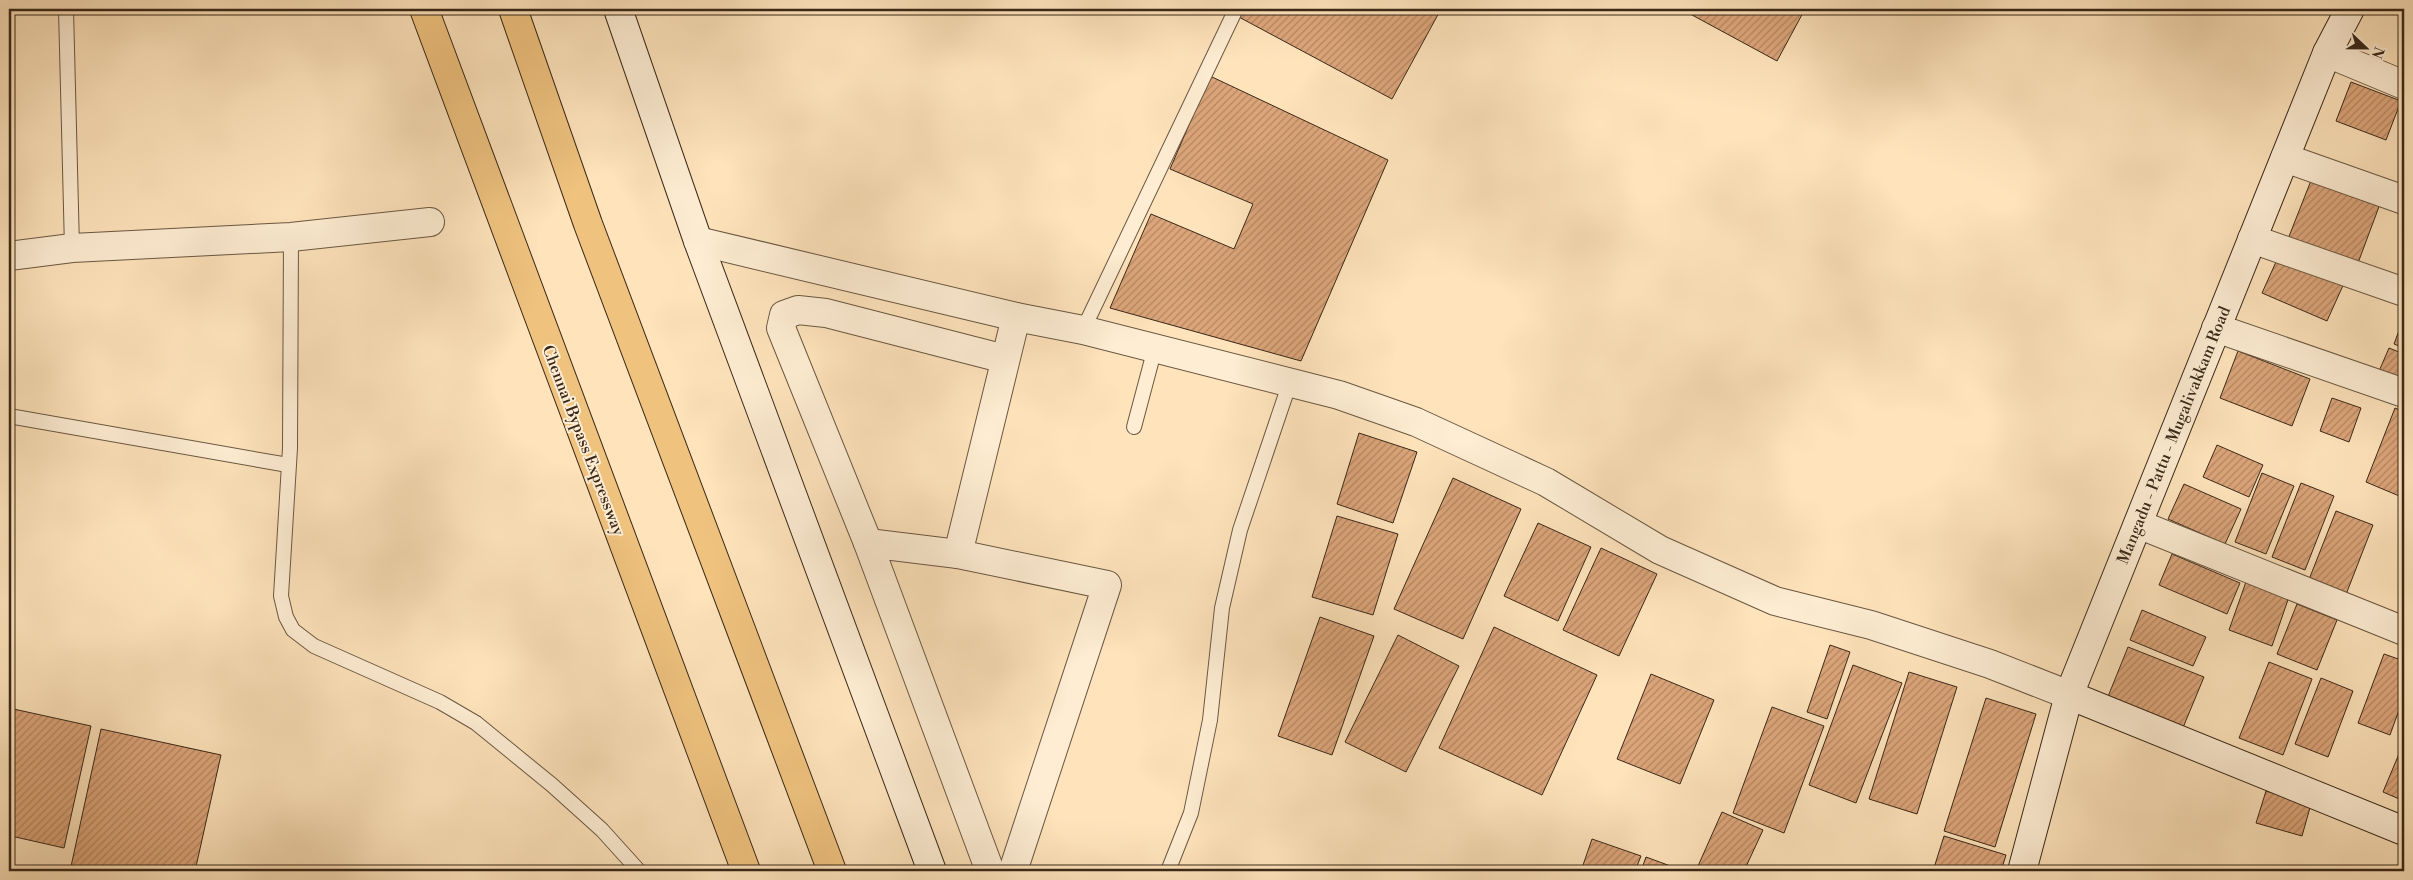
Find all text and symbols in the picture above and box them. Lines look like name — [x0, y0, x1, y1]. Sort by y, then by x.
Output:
north arrow — [2340, 22, 2390, 72]
text: N — [2367, 44, 2388, 61]
street label: Mangadu - Pattu - Mugalivakkam Road — [2113, 304, 2235, 567]
street label: Chennai Bypass Expressway — [538, 342, 629, 538]

